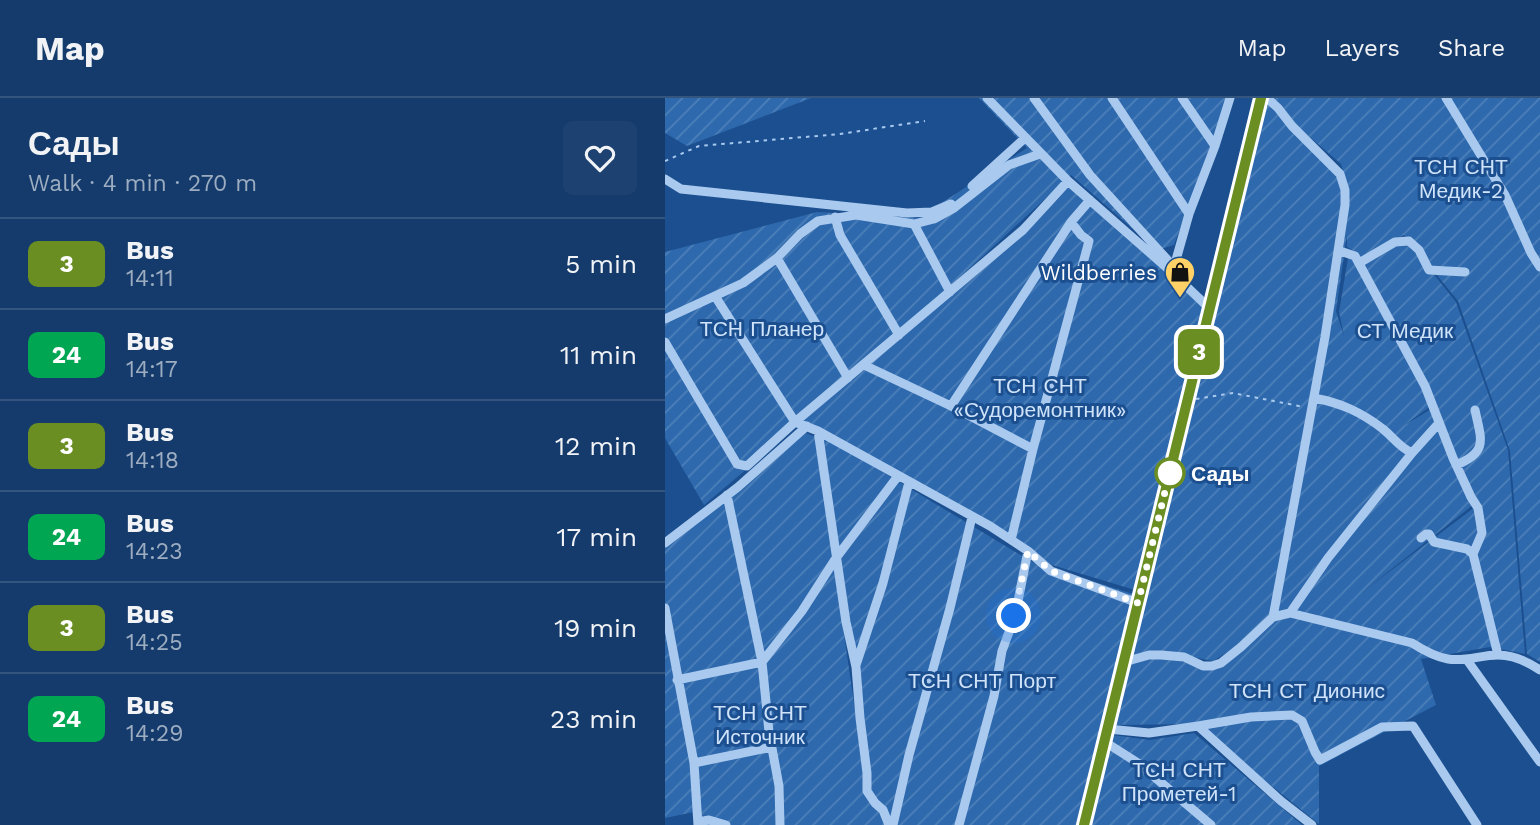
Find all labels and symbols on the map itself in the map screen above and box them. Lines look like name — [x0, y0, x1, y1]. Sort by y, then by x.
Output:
park label: ТСН СНТ Медик-2 — [1414, 154, 1508, 203]
shop icon: Wildberries — [1163, 255, 1197, 299]
place label: Wildberries — [1040, 260, 1157, 285]
park label: ТСН Планер — [700, 316, 824, 341]
park label: СТ Медик — [1357, 318, 1454, 343]
line badge: 3 — [1176, 329, 1222, 375]
park label: ТСН СНТ «Судоремонтник» — [954, 373, 1126, 422]
marker: Сады — [1155, 458, 1185, 488]
place label: Сады — [1191, 461, 1249, 486]
your location — [996, 598, 1031, 633]
park label: ТСН СНТ Порт — [908, 668, 1057, 693]
park label: ТСН СТ Дионис — [1229, 678, 1385, 703]
park label: ТСН СНТ Источник — [713, 700, 807, 749]
park label: ТСН СНТ Прометей-1 — [1122, 757, 1236, 806]

